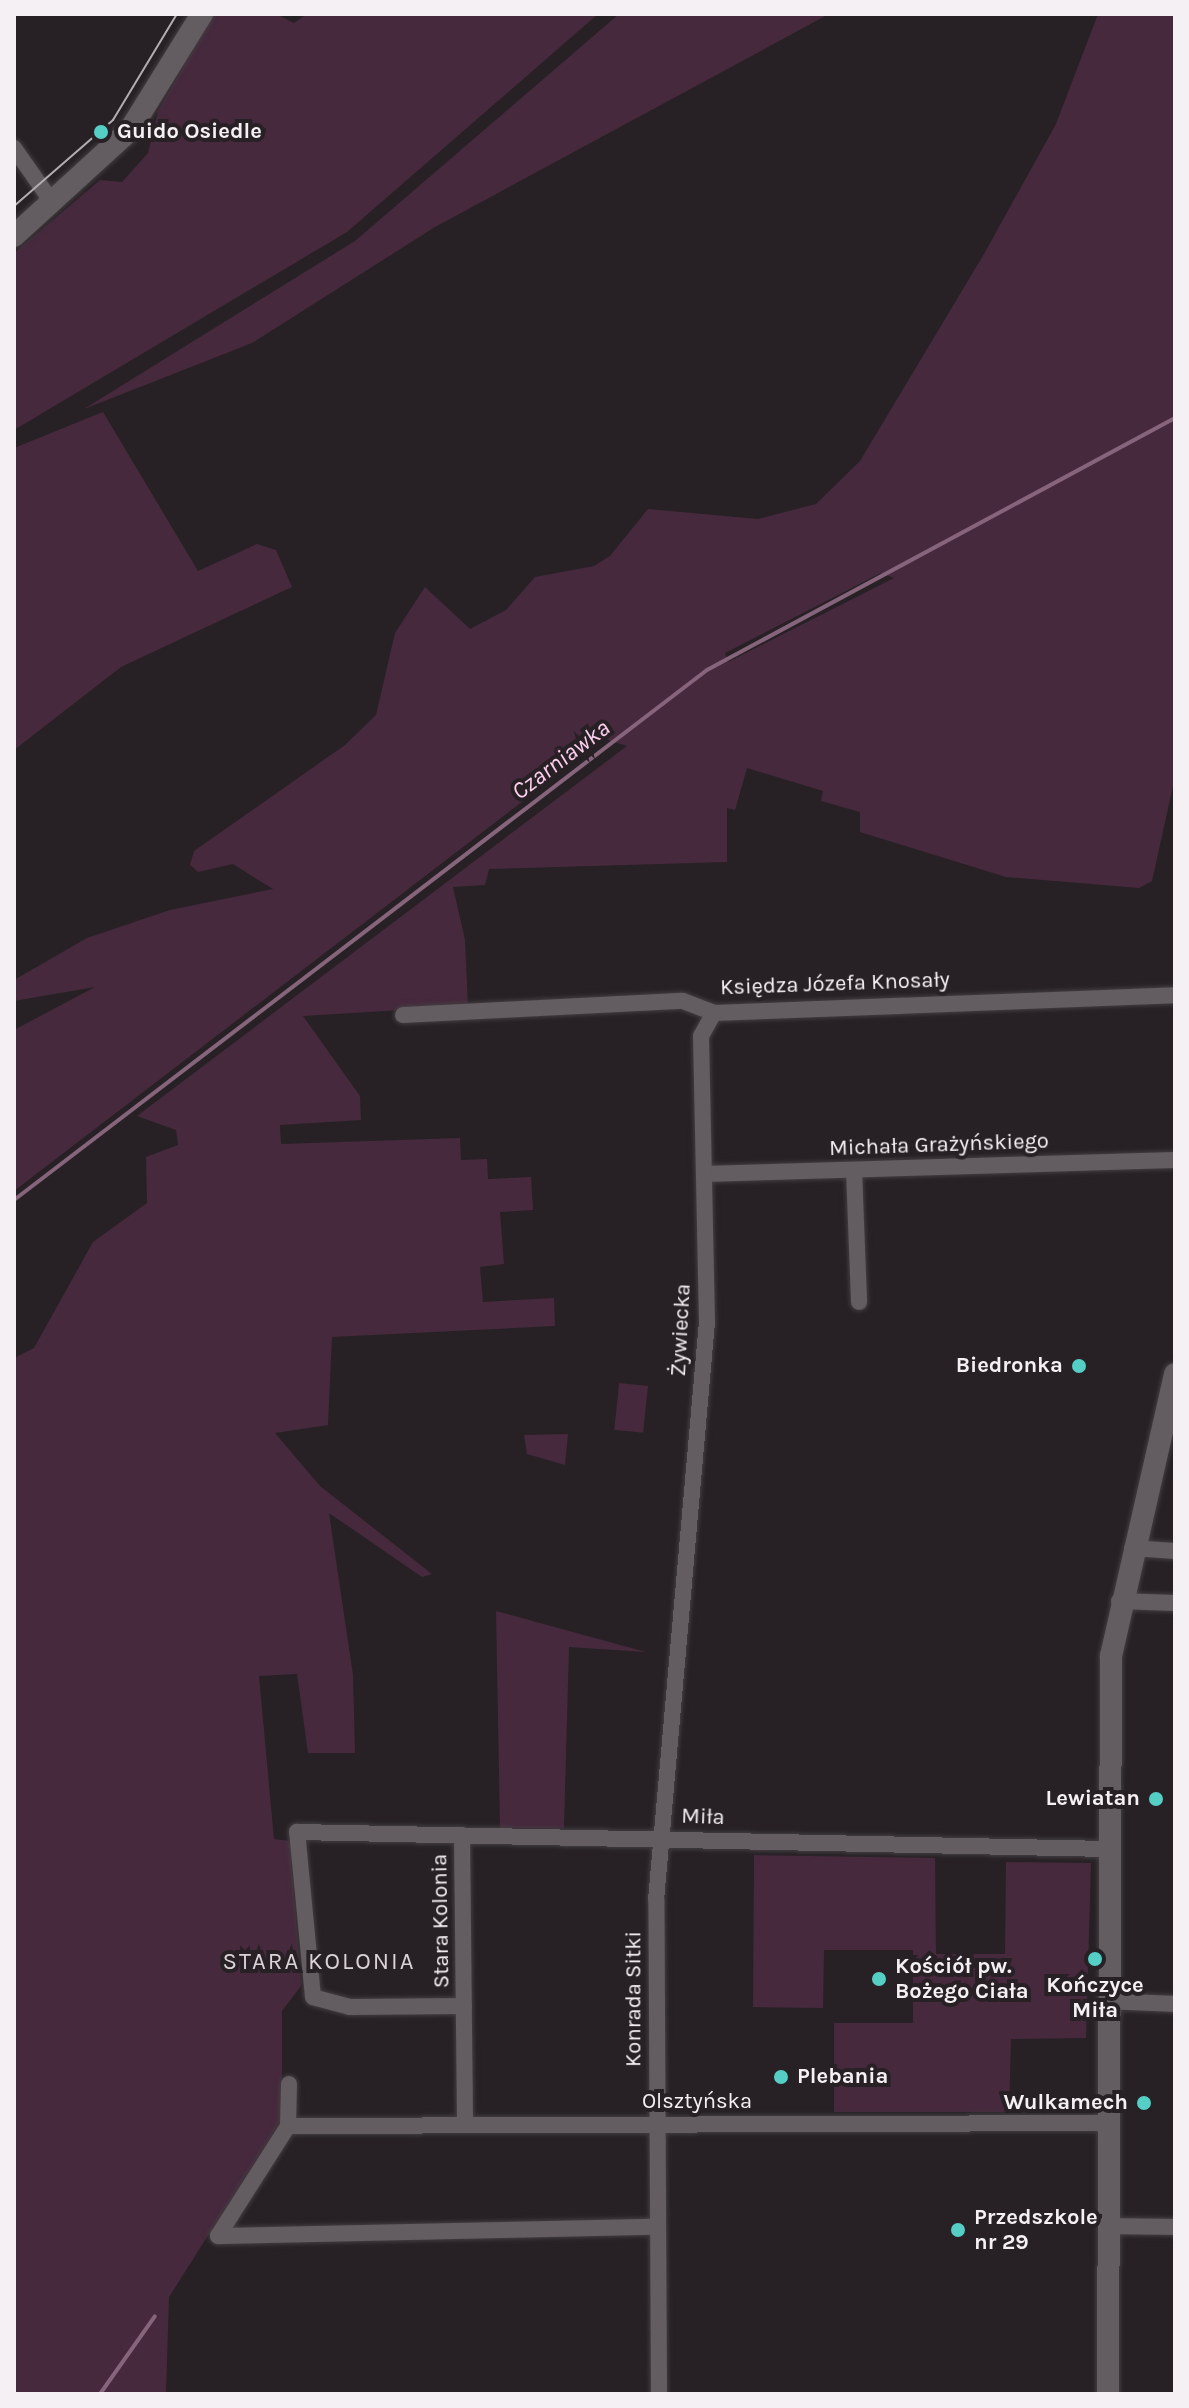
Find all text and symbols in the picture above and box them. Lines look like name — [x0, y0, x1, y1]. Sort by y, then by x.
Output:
place label: Guido Osiedle — [117, 119, 262, 145]
marker: Guido Osiedle — [92, 123, 110, 141]
water label: Czarniawka — [506, 714, 616, 806]
street label: Księdza Józefa Knosały — [720, 967, 950, 1001]
street label: Michała Grażyńskiego — [829, 1128, 1049, 1162]
street label: Żywiecka — [665, 1283, 697, 1377]
place label: Biedronka — [956, 1353, 1063, 1379]
marker: Biedronka — [1070, 1357, 1088, 1375]
place label: Lewiatan — [1045, 1786, 1140, 1812]
marker: Lewiatan — [1147, 1790, 1165, 1808]
street label: Miła — [681, 1803, 725, 1831]
street label: Stara Kolonia — [427, 1854, 455, 1988]
street label: Konrada Sitki — [621, 1931, 647, 2067]
district label: STARA KOLONIA — [222, 1948, 416, 1976]
marker: Kończyce Miła — [1086, 1950, 1104, 1968]
place label: Kościół pw. Bożego Ciała — [895, 1953, 1029, 2004]
marker: Kościół pw. Bożego Ciała — [870, 1970, 888, 1988]
place label: Kończyce Miła — [1046, 1972, 1144, 2024]
place label: Plebania — [797, 2064, 888, 2090]
marker: Plebania — [772, 2068, 790, 2086]
street label: Olsztyńska — [642, 2089, 752, 2115]
place label: Wulkamech — [1004, 2090, 1128, 2116]
marker: Wulkamech — [1135, 2094, 1153, 2112]
place label: Przedszkole nr 29 — [974, 2204, 1098, 2256]
marker: Przedszkole nr 29 — [949, 2221, 967, 2239]

